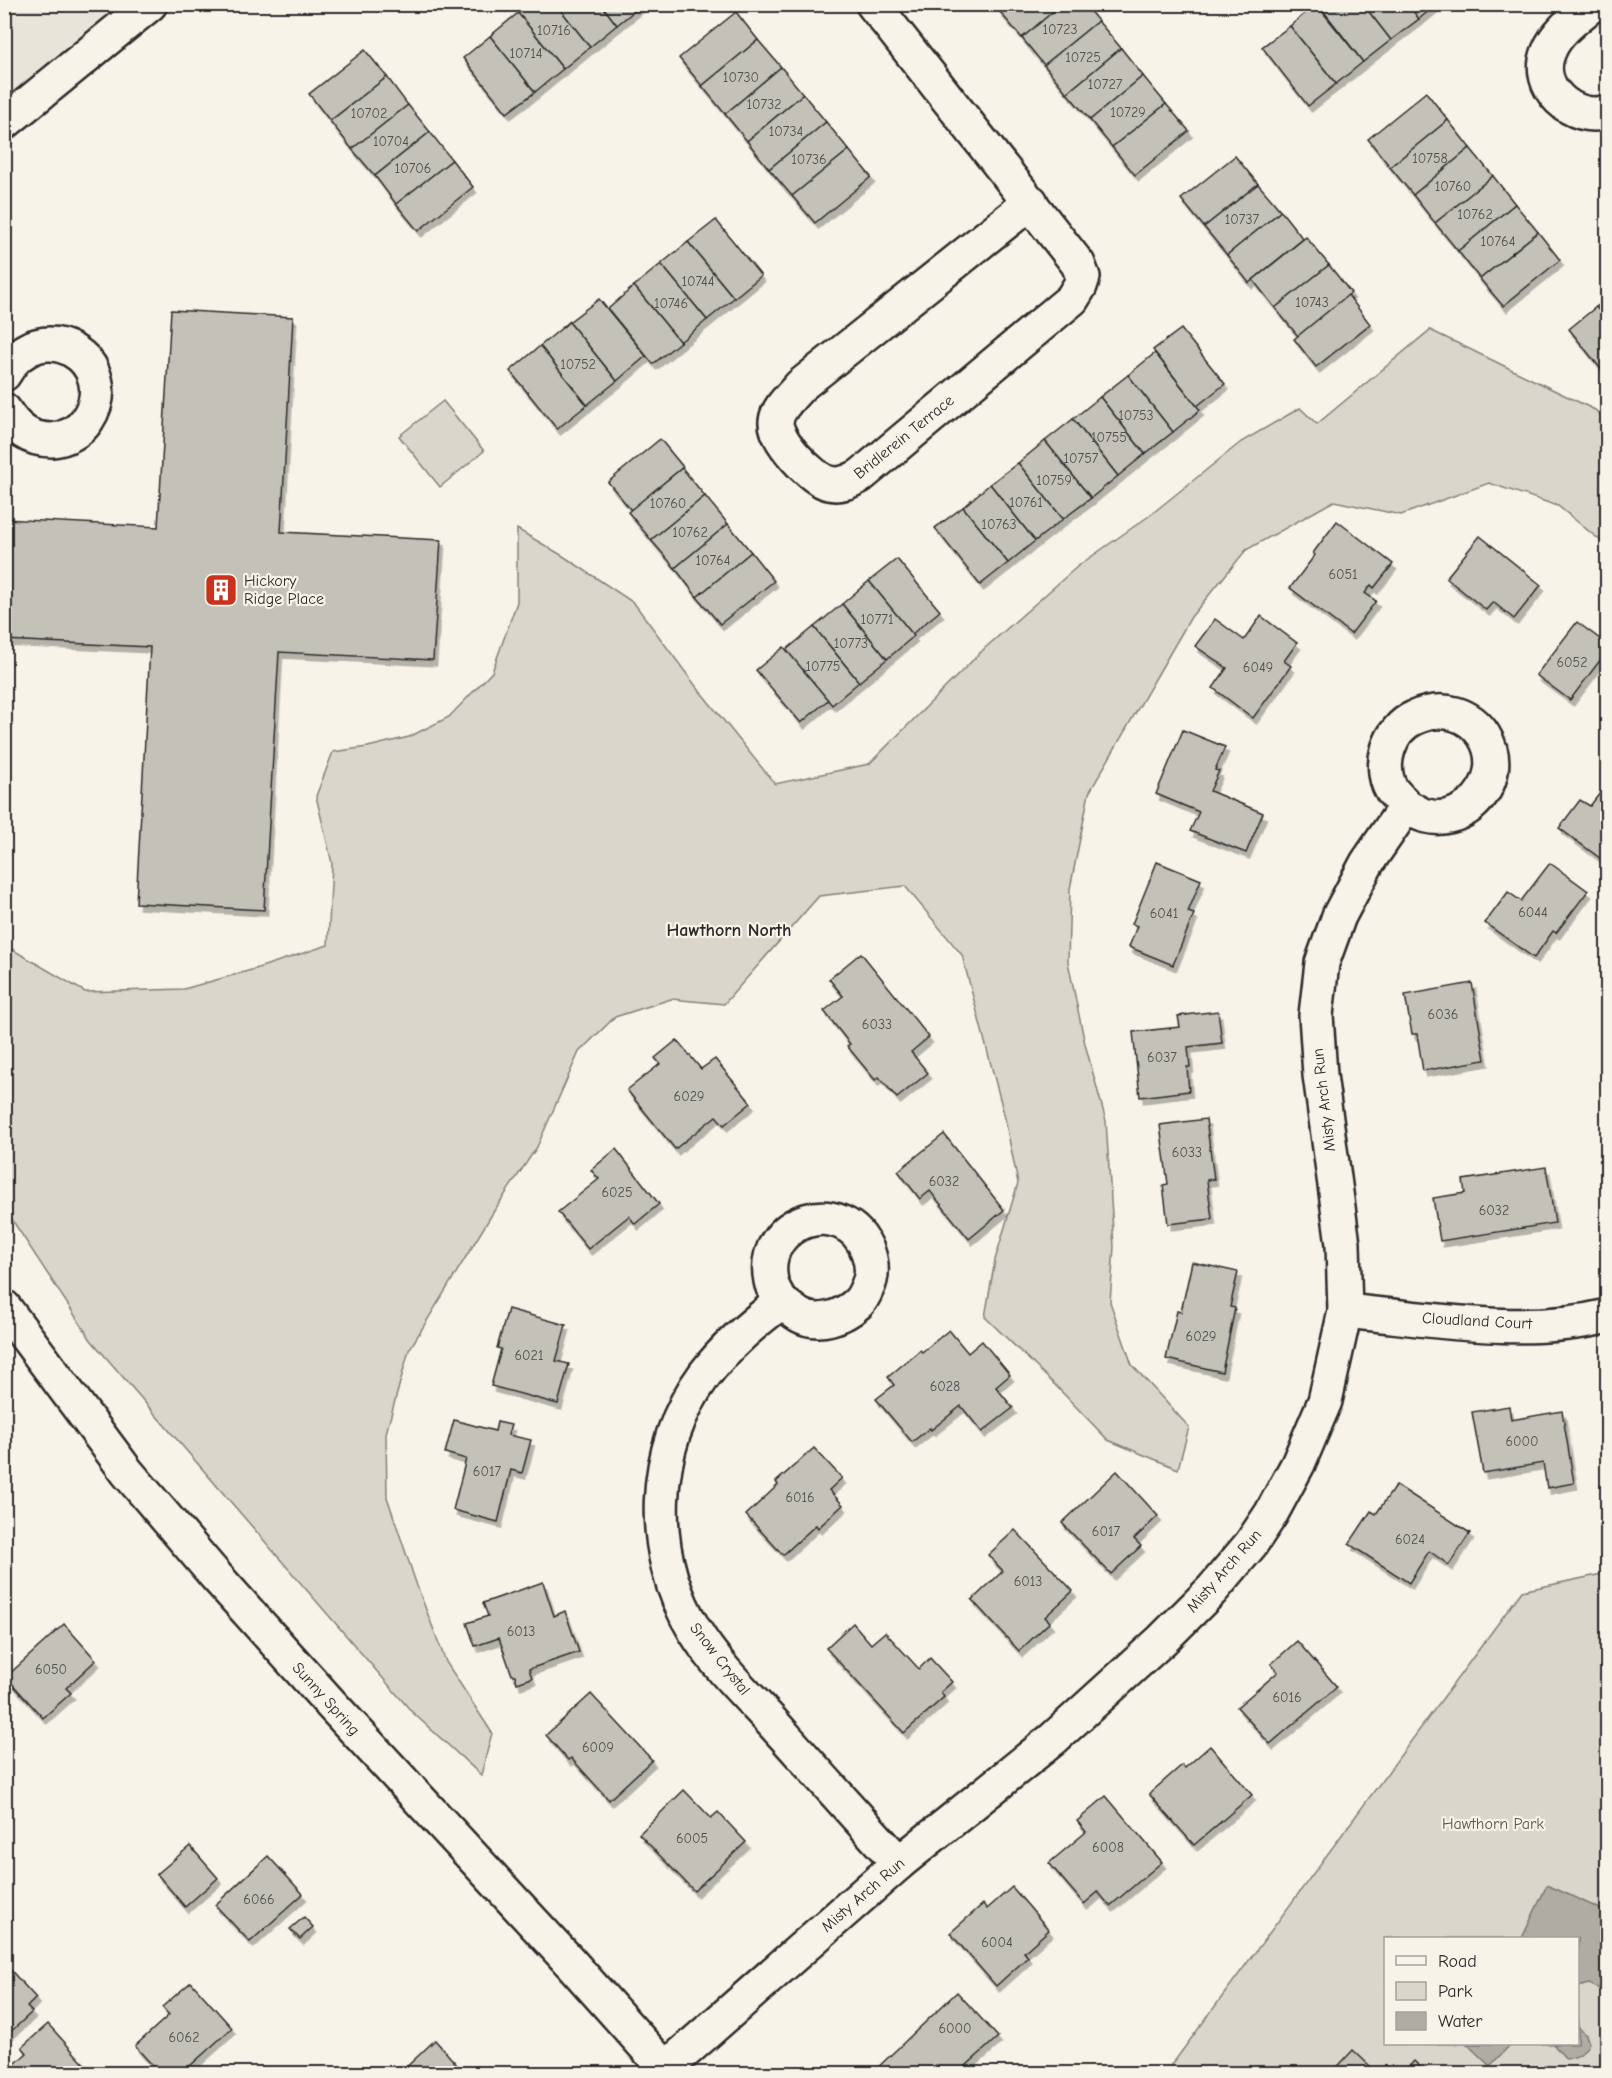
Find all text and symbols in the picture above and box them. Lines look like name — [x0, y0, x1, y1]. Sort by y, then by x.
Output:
house number: 10723 — [1042, 21, 1078, 38]
house number: 10716 — [537, 22, 571, 39]
house number: 10714 — [510, 45, 543, 62]
house number: 10725 — [1065, 49, 1101, 66]
house number: 10730 — [723, 69, 759, 86]
house number: 10727 — [1088, 76, 1123, 93]
house number: 10732 — [746, 96, 782, 113]
house number: 10729 — [1110, 104, 1146, 121]
house number: 10702 — [351, 105, 387, 122]
house number: 10734 — [769, 123, 803, 140]
house number: 10704 — [373, 133, 409, 150]
house number: 10758 — [1412, 150, 1448, 167]
house number: 10736 — [791, 151, 827, 168]
house number: 10706 — [395, 160, 431, 177]
house number: 10760 — [1435, 178, 1471, 195]
house number: 10762 — [1457, 206, 1493, 223]
house number: 10737 — [1225, 211, 1260, 228]
house number: 10764 — [1481, 233, 1516, 250]
house number: 10744 — [681, 273, 715, 290]
house number: 10743 — [1295, 294, 1329, 311]
house number: 10746 — [654, 295, 688, 312]
house number: 10752 — [560, 356, 596, 373]
street label: Bridlerein Terrace — [850, 391, 958, 483]
house number: 10753 — [1118, 407, 1154, 424]
house number: 10755 — [1091, 429, 1127, 446]
house number: 10757 — [1064, 450, 1099, 467]
house number: 10759 — [1036, 472, 1072, 489]
house number: 10761 — [1009, 494, 1043, 511]
house number: 10760 — [650, 495, 686, 512]
house number: 10763 — [981, 516, 1017, 533]
house number: 10762 — [672, 524, 708, 541]
house number: 10764 — [696, 552, 731, 569]
house number: 6051 — [1328, 566, 1358, 583]
building icon: Hickory Ridge Place — [203, 572, 239, 608]
place label: Hickory Ridge Place — [244, 572, 324, 608]
house number: 10771 — [861, 611, 893, 628]
house number: 10773 — [834, 635, 868, 652]
house number: 6052 — [1556, 654, 1588, 671]
house number: 10775 — [806, 658, 840, 675]
house number: 6049 — [1243, 659, 1273, 676]
house number: 6044 — [1518, 904, 1548, 921]
house number: 6041 — [1150, 905, 1178, 922]
district label: Hawthorn North — [666, 920, 792, 941]
house number: 6036 — [1428, 1006, 1458, 1023]
house number: 6033 — [862, 1016, 892, 1033]
street label: Misty Arch Run — [1309, 1047, 1339, 1153]
house number: 6037 — [1147, 1049, 1177, 1066]
house number: 6029 — [674, 1088, 704, 1105]
house number: 6033 — [1172, 1144, 1202, 1161]
house number: 6032 — [929, 1173, 959, 1190]
house number: 6025 — [601, 1184, 633, 1201]
house number: 6032 — [1479, 1202, 1509, 1219]
street label: Cloudland Court — [1421, 1309, 1533, 1333]
house number: 6029 — [1186, 1328, 1216, 1345]
house number: 6021 — [515, 1347, 543, 1364]
house number: 6028 — [930, 1378, 960, 1395]
house number: 6000 — [1505, 1433, 1539, 1450]
house number: 6017 — [473, 1463, 502, 1480]
house number: 6016 — [785, 1489, 815, 1506]
house number: 6017 — [1092, 1523, 1121, 1540]
street label: Misty Arch Run — [1183, 1526, 1265, 1616]
house number: 6024 — [1395, 1531, 1425, 1548]
house number: 6013 — [1014, 1573, 1042, 1590]
street label: Snow Crystal — [686, 1619, 754, 1699]
house number: 6013 — [507, 1623, 535, 1640]
street label: Sunny Spring — [289, 1659, 363, 1739]
house number: 6050 — [35, 1661, 67, 1678]
house number: 6016 — [1272, 1689, 1302, 1706]
house number: 6009 — [582, 1739, 614, 1756]
park label: Hawthorn Park — [1442, 1815, 1544, 1833]
house number: 6005 — [676, 1830, 708, 1847]
house number: 6008 — [1092, 1839, 1124, 1856]
street label: Misty Arch Run — [818, 1854, 908, 1936]
house number: 6066 — [243, 1891, 275, 1908]
house number: 6004 — [981, 1934, 1013, 1951]
legend — [1384, 1937, 1579, 2045]
text: Road — [1438, 1951, 1477, 1972]
text: Park — [1438, 1981, 1473, 2002]
text: Water — [1438, 2011, 1483, 2032]
house number: 6000 — [938, 2020, 972, 2037]
house number: 6062 — [168, 2029, 200, 2046]

